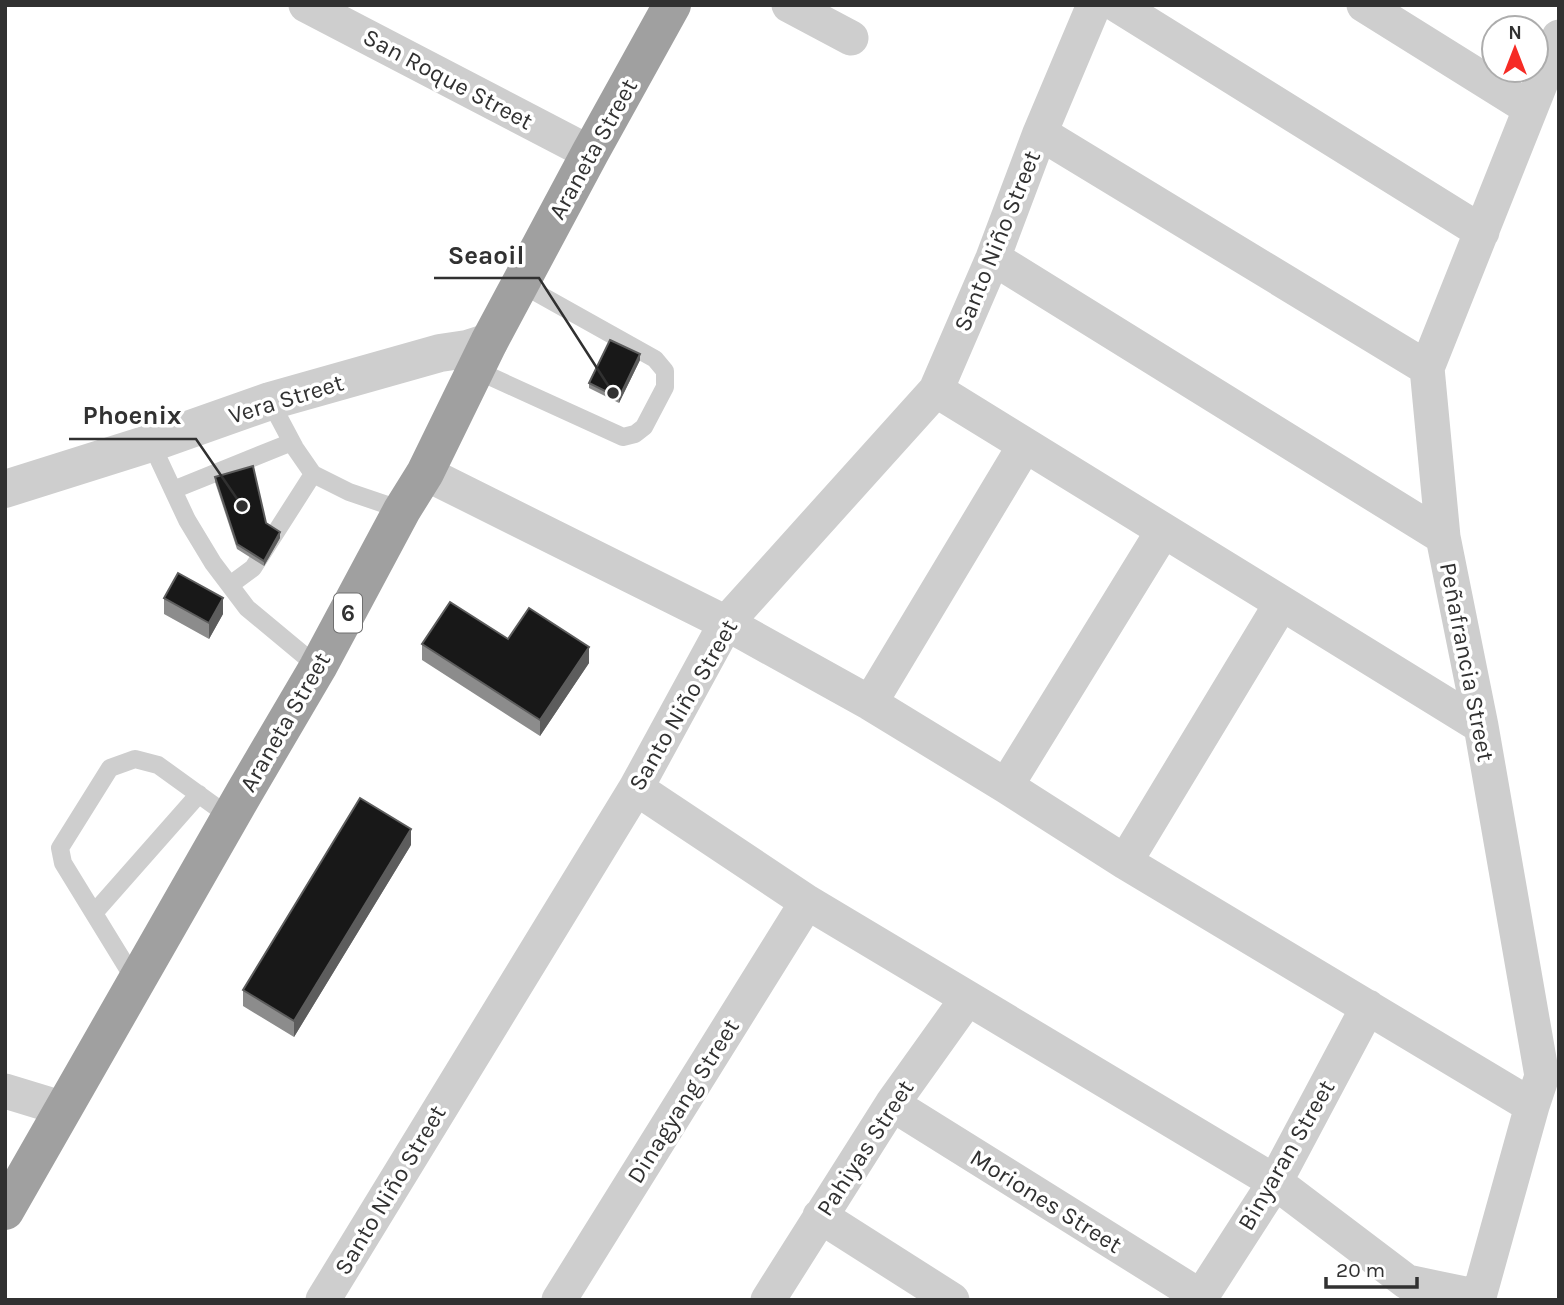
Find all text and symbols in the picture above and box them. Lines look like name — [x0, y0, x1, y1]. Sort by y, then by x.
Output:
north arrow — [1480, 14, 1550, 84]
street label: San Roque Street — [358, 22, 538, 136]
text: N — [1508, 22, 1522, 44]
street label: Araneta Street — [543, 74, 643, 224]
street label: Santo Niño Street — [948, 146, 1046, 336]
callout: Seaoil — [434, 231, 539, 278]
text: Seaoil — [448, 240, 524, 271]
street label: Vera Street — [225, 368, 347, 430]
callout: Phoenix — [69, 392, 196, 439]
text: Phoenix — [83, 400, 181, 431]
street label: Peñafrancia Street — [1434, 560, 1500, 764]
road number: 6 — [334, 594, 362, 632]
street label: Santo Niño Street — [623, 615, 743, 795]
street label: Araneta Street — [234, 647, 336, 797]
street label: Dinagyang Street — [621, 1014, 745, 1188]
street label: Pahiyas Street — [811, 1075, 919, 1221]
street label: Binyaran Street — [1232, 1075, 1340, 1235]
street label: Santo Niño Street — [328, 1100, 452, 1280]
street label: Moriones Street — [965, 1143, 1127, 1259]
scale bar — [1326, 1246, 1417, 1290]
text: 20 m — [1336, 1258, 1385, 1282]

